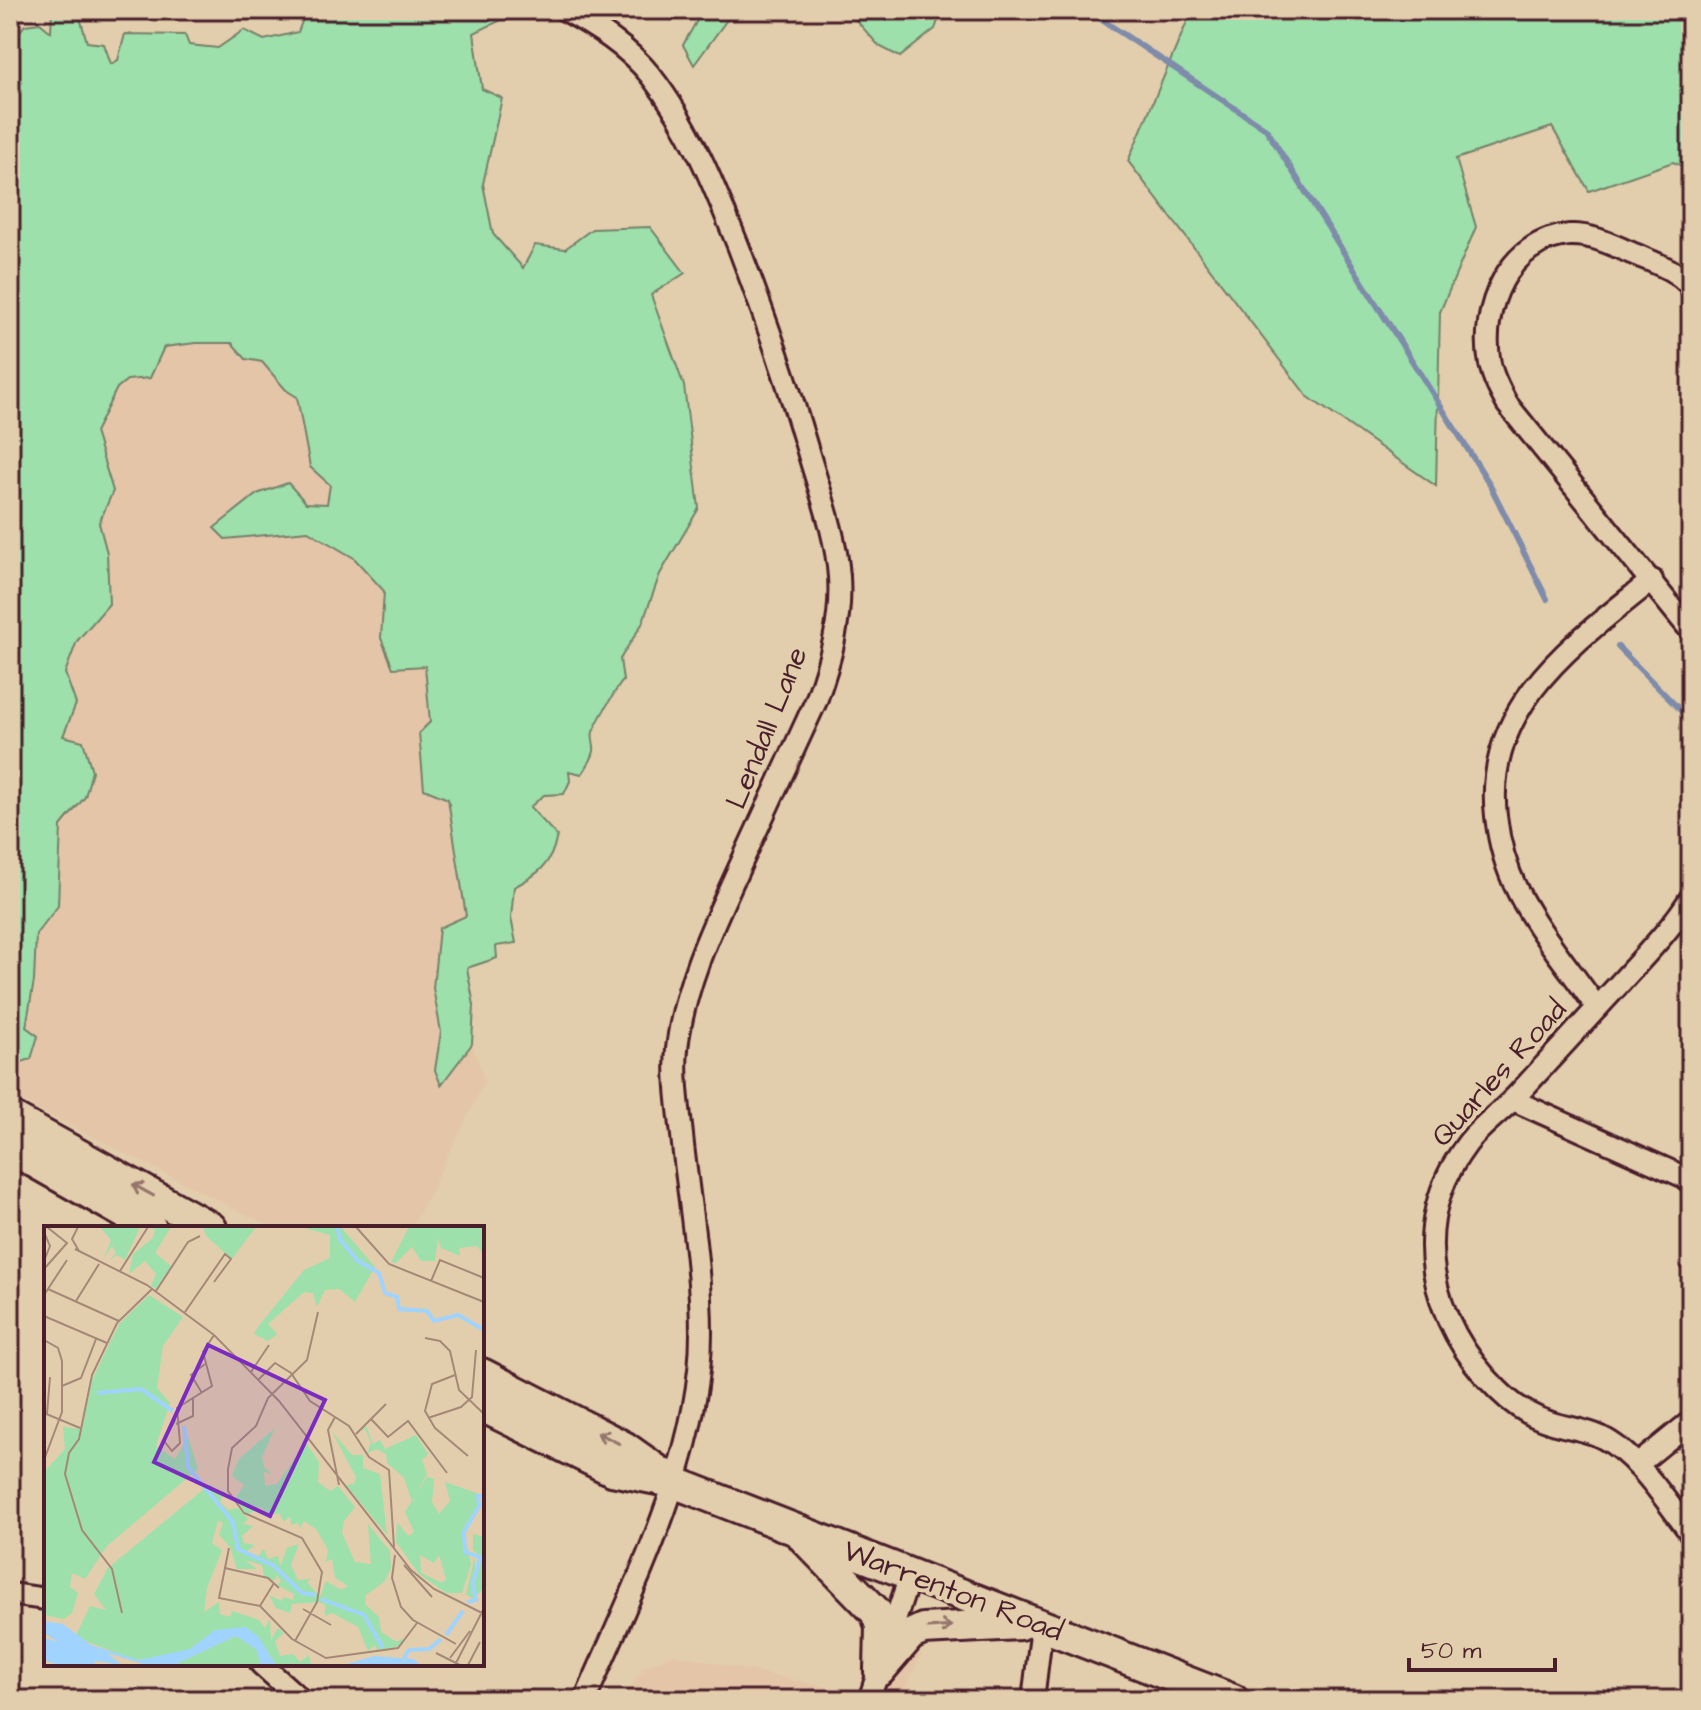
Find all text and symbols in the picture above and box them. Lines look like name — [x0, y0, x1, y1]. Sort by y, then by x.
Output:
street label: Lendall Lane — [715, 641, 819, 815]
street label: Quarles Road — [1421, 990, 1577, 1156]
one-way arrow — [131, 1182, 155, 1198]
inset map — [44, 1226, 484, 1666]
one-way arrow — [597, 1430, 621, 1446]
street label: Warrenton Road — [837, 1530, 1069, 1652]
one-way arrow — [926, 1619, 953, 1634]
scale bar — [1409, 1622, 1555, 1672]
text: 50 m — [1421, 1634, 1482, 1668]

